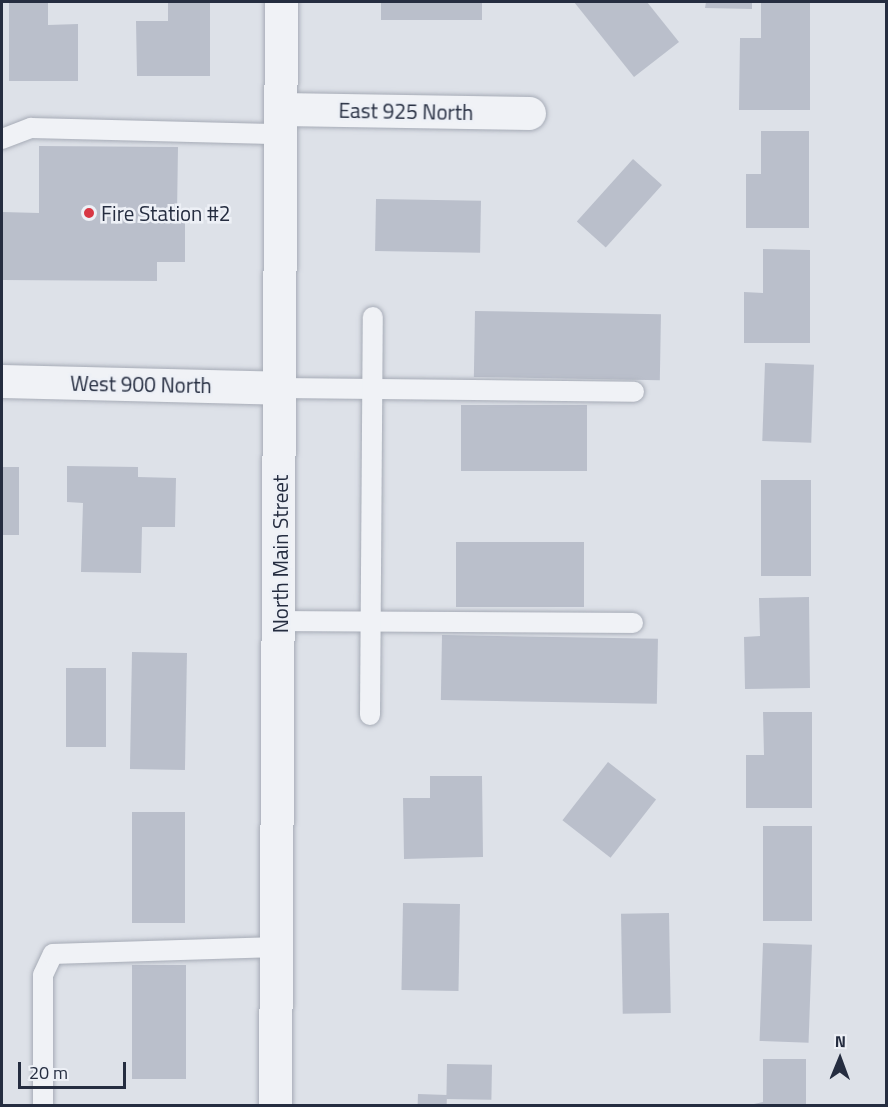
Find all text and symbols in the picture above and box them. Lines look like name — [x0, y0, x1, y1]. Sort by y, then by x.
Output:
street label: East 925 North — [338, 97, 474, 125]
place label: Fire Station #2 — [101, 200, 230, 226]
marker: Fire Station #2 — [82, 206, 96, 220]
street label: West 900 North — [70, 370, 212, 398]
street label: North Main Street — [267, 475, 293, 633]
north arrow — [810, 1029, 870, 1089]
text: N — [835, 1029, 846, 1053]
scale bar — [21, 1050, 129, 1088]
text: 20 m — [29, 1059, 68, 1086]

